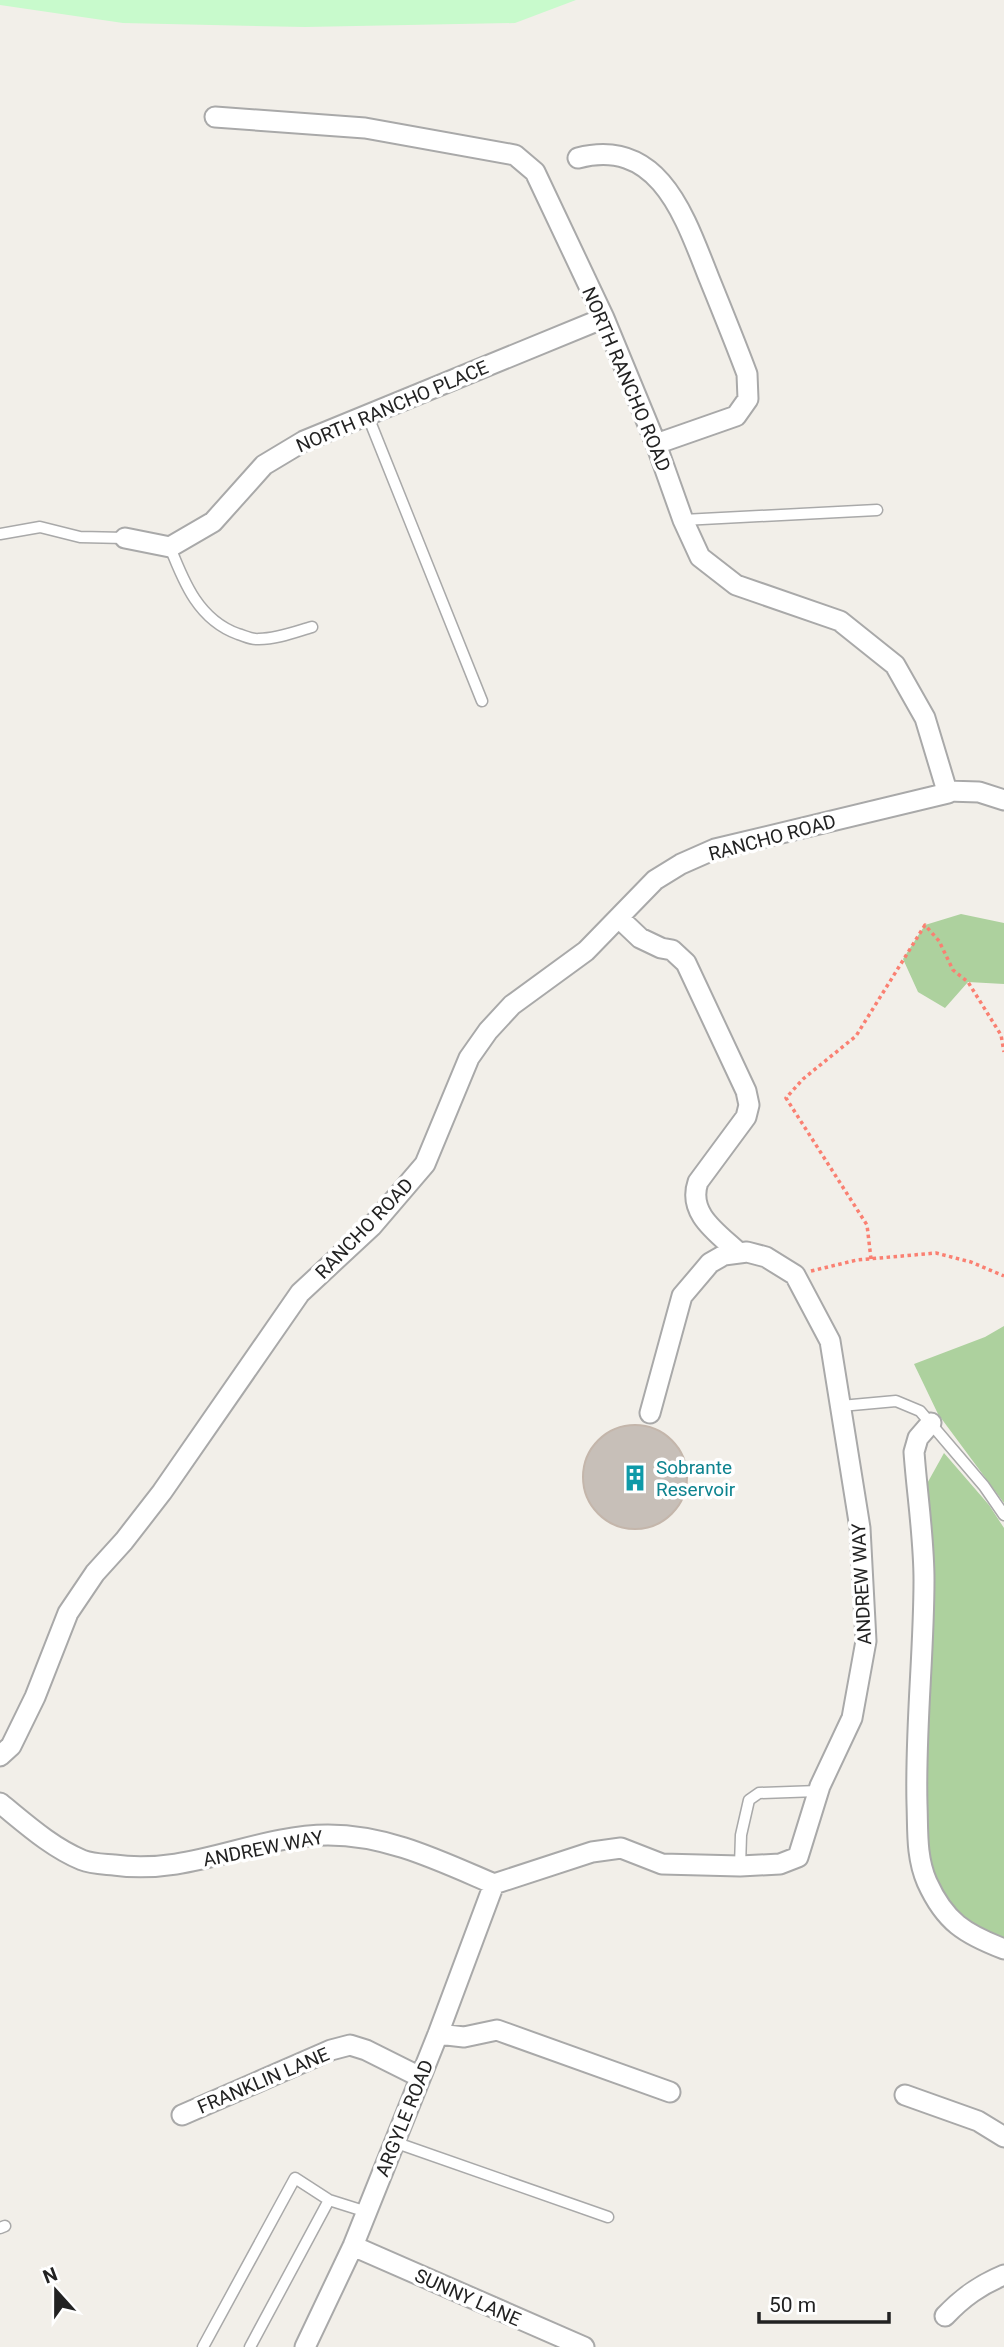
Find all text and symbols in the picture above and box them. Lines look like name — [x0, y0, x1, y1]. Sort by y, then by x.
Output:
street label: NORTH RANCHO ROAD — [577, 284, 676, 475]
street label: NORTH RANCHO PLACE — [293, 355, 492, 457]
street label: RANCHO ROAD — [706, 809, 838, 866]
street label: RANCHO ROAD — [311, 1173, 418, 1283]
place label: Sobrante Reservoir — [656, 1456, 736, 1501]
building icon: Sobrante Reservoir — [620, 1463, 650, 1493]
street label: ANDREW WAY — [847, 1522, 876, 1645]
street label: ANDREW WAY — [201, 1825, 326, 1871]
street label: FRANKLIN LANE — [194, 2042, 333, 2119]
street label: ARGYLE ROAD — [371, 2057, 438, 2180]
north arrow — [21, 2256, 91, 2326]
text: N — [40, 2262, 60, 2289]
street label: SUNNY LANE — [411, 2264, 525, 2331]
scale bar — [759, 2280, 888, 2324]
text: 50 m — [769, 2293, 816, 2317]

